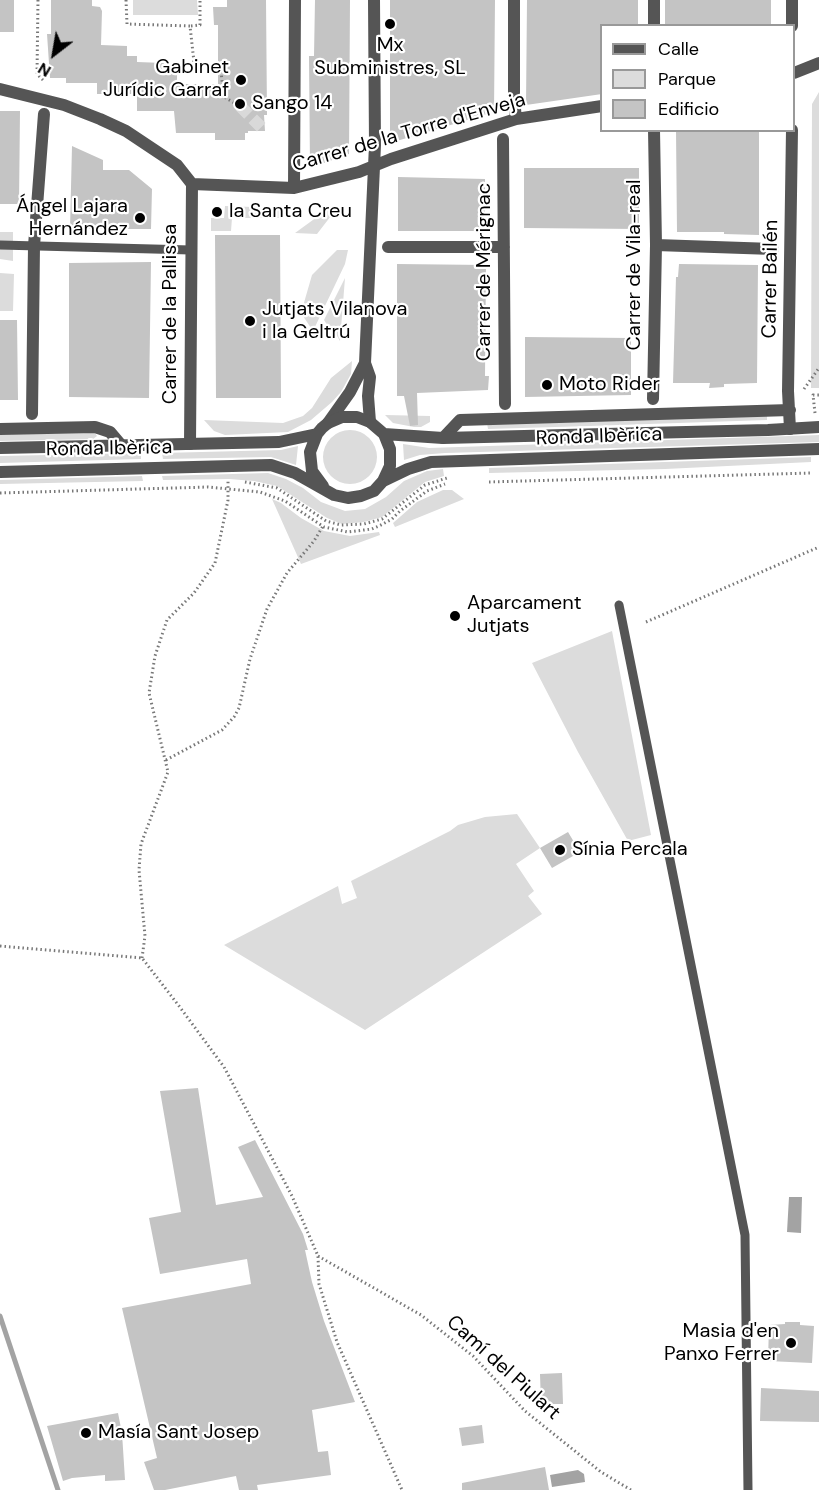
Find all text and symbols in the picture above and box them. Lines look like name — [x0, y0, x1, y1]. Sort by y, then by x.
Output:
marker: Mx Subministres, SL — [383, 17, 397, 31]
north arrow — [24, 24, 84, 84]
legend — [600, 24, 795, 132]
place label: Mx Subministres, SL — [314, 34, 466, 81]
text: Calle — [658, 37, 699, 61]
place label: Gabinet Jurídic Garraf — [103, 56, 229, 103]
text: N — [34, 58, 55, 82]
text: Parque — [658, 67, 716, 91]
marker: Gabinet Jurídic Garraf — [234, 73, 248, 87]
street label: Carrer de la Torre d'Enveja — [290, 88, 528, 178]
place label: Sango 14 — [252, 92, 332, 116]
marker: Sango 14 — [233, 97, 247, 111]
text: Edificio — [658, 97, 719, 121]
street label: Carrer de Vila-real — [623, 180, 647, 350]
street label: Carrer de Mérignac — [473, 183, 497, 361]
place label: Ángel Lajara Hernández — [16, 195, 128, 242]
place label: la Santa Creu — [229, 200, 352, 224]
marker: la Santa Creu — [210, 205, 224, 219]
marker: Ángel Lajara Hernández — [133, 211, 147, 225]
street label: Carrer Bailén — [758, 219, 784, 339]
street label: Carrer de la Pallissa — [159, 224, 183, 404]
place label: Jutjats Vilanova i la Geltrú — [262, 298, 407, 345]
marker: Jutjats Vilanova i la Geltrú — [243, 314, 257, 328]
place label: Moto Rider — [559, 373, 660, 397]
marker: Moto Rider — [540, 378, 554, 392]
street label: Ronda Ibèrica — [535, 423, 663, 451]
street label: Ronda Ibèrica — [46, 436, 172, 462]
place label: Aparcament Jutjats — [467, 592, 582, 639]
marker: Aparcament Jutjats — [448, 609, 462, 623]
place label: Sínia Percala — [572, 838, 688, 862]
marker: Sínia Percala — [553, 843, 567, 857]
street label: Camí del Piulart — [441, 1311, 565, 1425]
place label: Masia d'en Panxo Ferrer — [664, 1320, 779, 1367]
marker: Masia d'en Panxo Ferrer — [784, 1336, 798, 1350]
place label: Masía Sant Josep — [98, 1421, 259, 1445]
marker: Masía Sant Josep — [79, 1426, 93, 1440]

